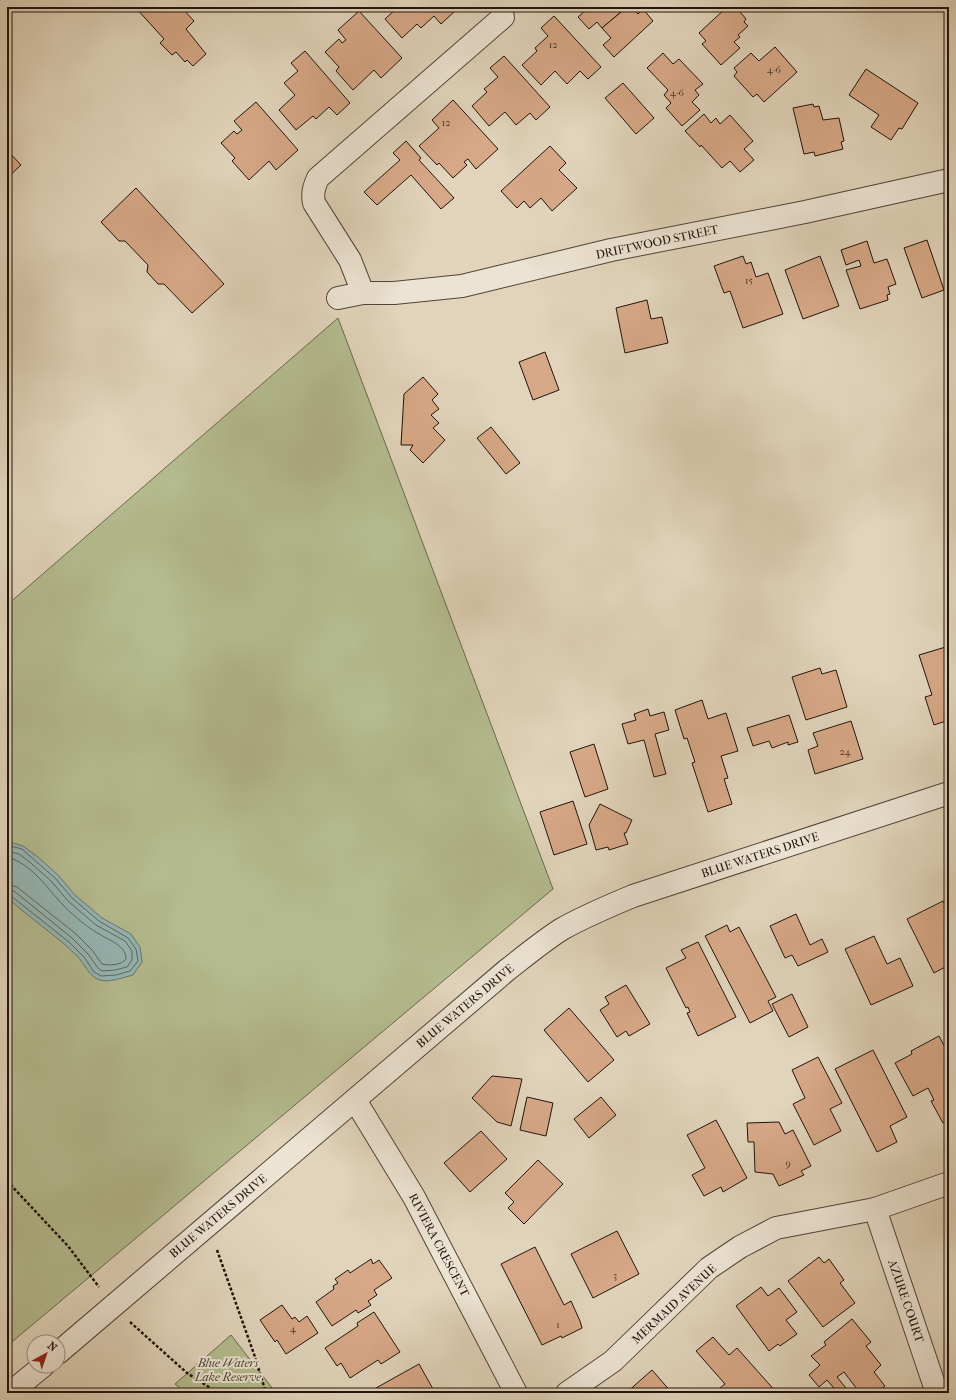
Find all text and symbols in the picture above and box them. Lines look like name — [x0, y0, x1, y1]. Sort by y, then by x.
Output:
house number: 12 — [549, 39, 557, 51]
house number: 4-6 — [767, 64, 782, 76]
house number: 4-6 — [670, 87, 685, 99]
house number: 12 — [442, 117, 450, 129]
street label: DRIFTWOOD STREET — [594, 222, 720, 262]
house number: 15 — [745, 275, 753, 287]
house number: 24 — [839, 746, 852, 758]
street label: BLUE WATERS DRIVE — [699, 829, 821, 881]
street label: BLUE WATERS DRIVE — [413, 961, 517, 1051]
house number: 9 — [785, 1158, 791, 1170]
street label: BLUE WATERS DRIVE — [166, 1171, 270, 1261]
street label: RIVIERA CRESCENT — [406, 1191, 473, 1300]
street label: AZURE COURT — [885, 1257, 927, 1345]
street label: MERMAID AVENUE — [629, 1261, 719, 1347]
house number: 3 — [613, 1270, 617, 1282]
house number: 1 — [556, 1319, 560, 1331]
house number: 4 — [290, 1323, 297, 1335]
north arrow — [26, 1334, 66, 1374]
text: N — [45, 1339, 60, 1355]
park label: Blue Waters Lake Reserve — [194, 1356, 262, 1384]

